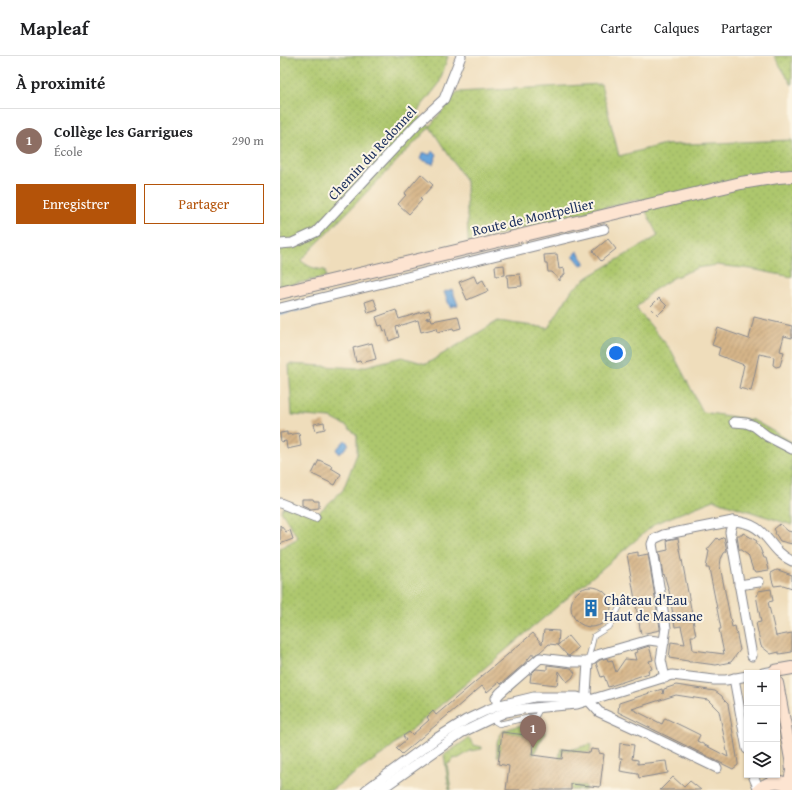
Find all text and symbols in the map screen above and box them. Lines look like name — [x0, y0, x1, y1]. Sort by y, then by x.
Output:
text: Mapleaf — [20, 14, 89, 42]
text: Carte — [600, 18, 632, 38]
text: Calques — [654, 18, 699, 38]
text: Partager — [721, 18, 772, 38]
text: À proximité — [16, 70, 105, 95]
street label: Chemin du Redonnel — [323, 102, 421, 204]
text: Collège les Garrigues — [54, 121, 193, 142]
text: 1 — [26, 131, 32, 150]
text: 290 m — [232, 131, 264, 150]
text: École — [54, 142, 83, 161]
button: Enregistrer — [16, 184, 136, 224]
button: Partager — [144, 184, 264, 224]
street label: Route de Montpellier — [470, 193, 596, 241]
your location — [606, 343, 626, 363]
place label: Château d'Eau Haut de Massane — [604, 590, 703, 626]
building icon: Château d'Eau Haut de Massane — [581, 598, 601, 618]
map controls — [744, 670, 780, 778]
button: + — [744, 670, 780, 706]
button: − — [744, 706, 780, 742]
pin: 1 — [520, 715, 546, 748]
button: layers — [744, 742, 780, 778]

